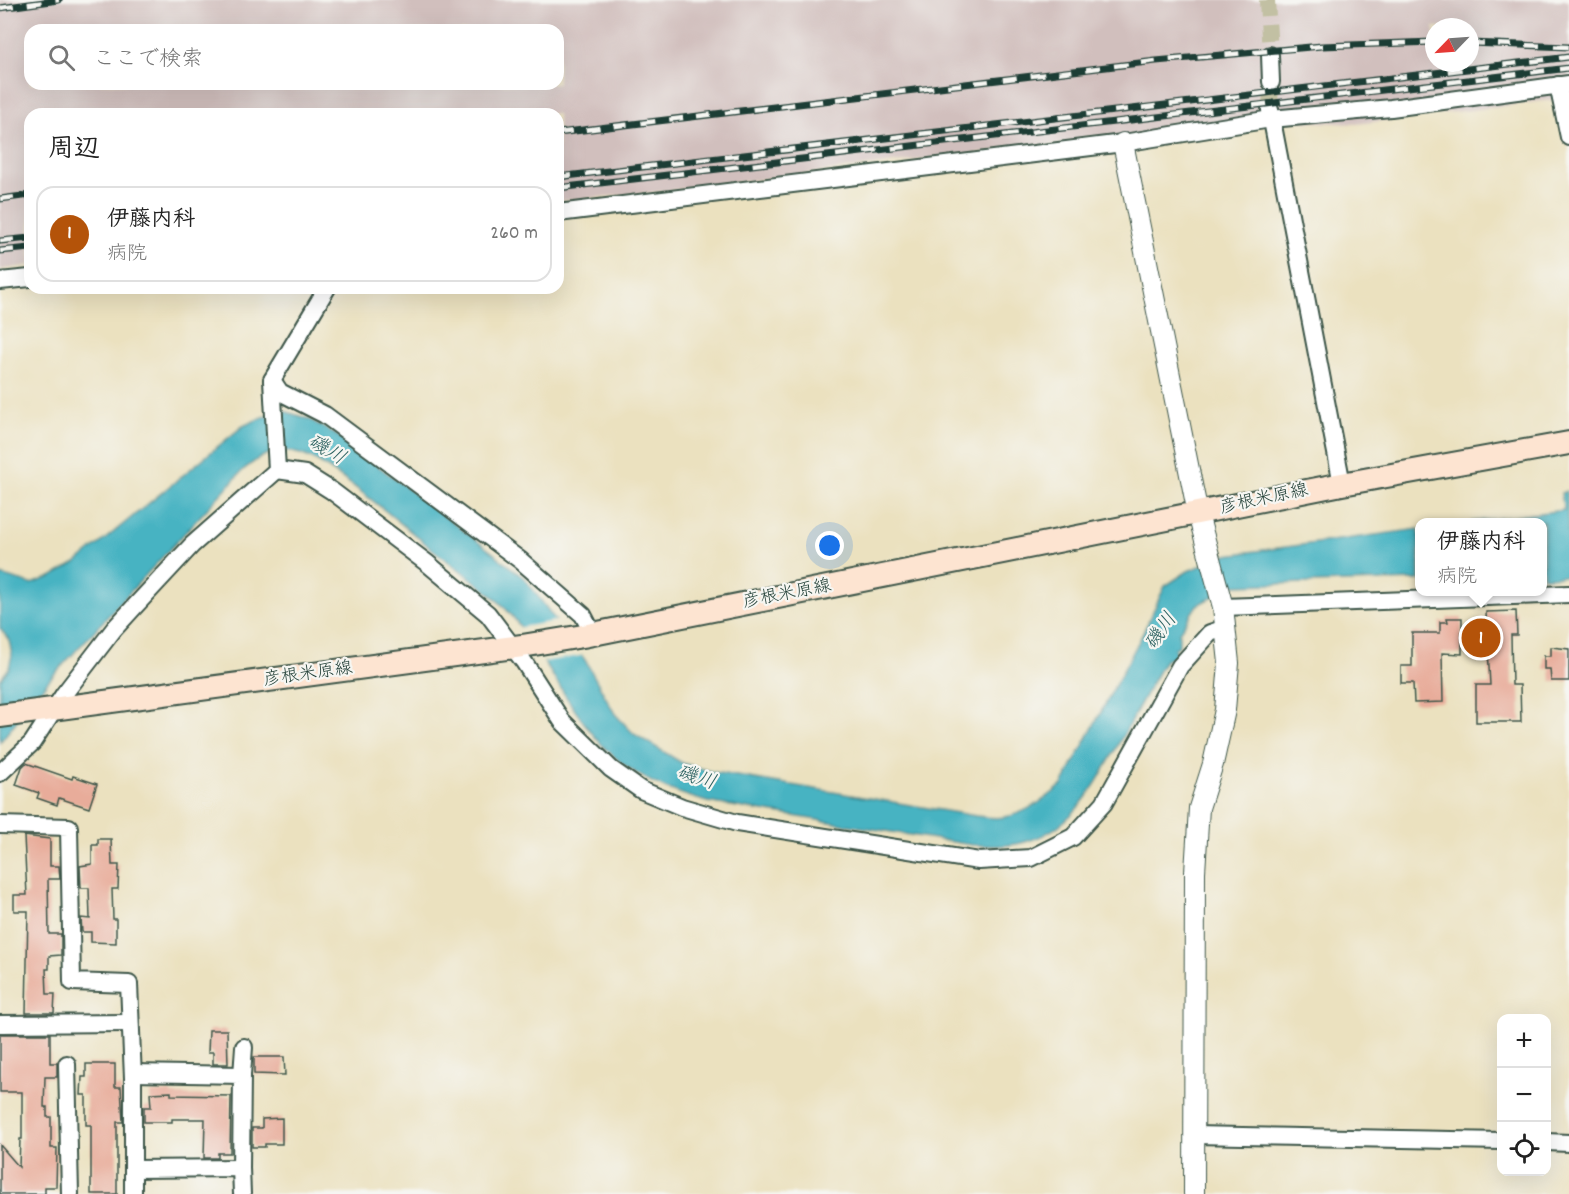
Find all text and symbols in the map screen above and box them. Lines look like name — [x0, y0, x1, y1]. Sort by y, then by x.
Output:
north arrow — [1425, 18, 1479, 72]
search box — [24, 24, 564, 90]
icon: search — [45, 41, 78, 74]
text: ここで検索 — [93, 45, 203, 76]
text: 周辺 — [48, 132, 100, 169]
text: 伊藤内科 — [107, 205, 195, 236]
text: 1 — [67, 220, 72, 248]
text: 260 m — [490, 220, 538, 248]
text: 病院 — [107, 241, 147, 269]
water label: 磯川 — [302, 429, 350, 473]
street label: 彦根米原線 — [1217, 478, 1311, 522]
popup — [1415, 518, 1547, 596]
text: 伊藤内科 — [1437, 528, 1525, 559]
your location — [815, 531, 844, 560]
text: 病院 — [1437, 564, 1477, 592]
street label: 彦根米原線 — [740, 574, 834, 616]
water label: 磯川 — [1139, 608, 1185, 656]
pin: 1 — [1462, 616, 1500, 660]
street label: 彦根米原線 — [262, 656, 354, 694]
water label: 磯川 — [673, 760, 719, 798]
map controls — [1497, 1014, 1551, 1176]
button: + — [1497, 1014, 1551, 1068]
button: − — [1497, 1068, 1551, 1122]
button: locate — [1497, 1122, 1551, 1176]

